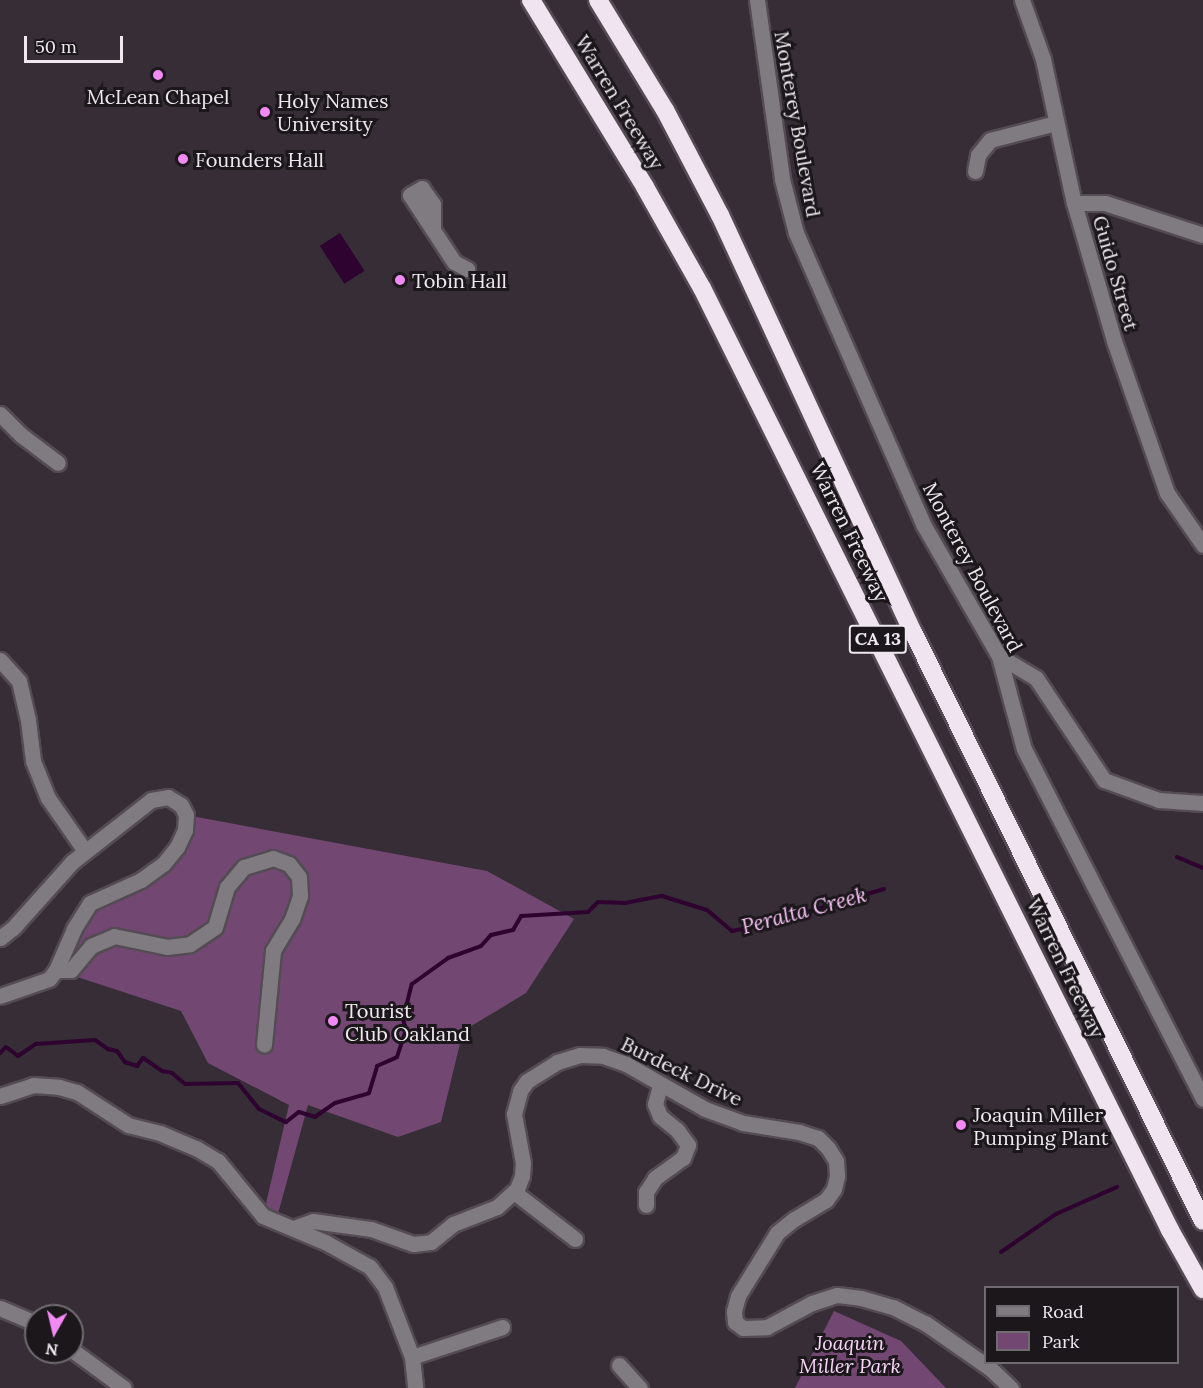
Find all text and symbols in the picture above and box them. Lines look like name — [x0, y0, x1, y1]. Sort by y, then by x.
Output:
scale bar — [27, 24, 126, 62]
street label: Monterey Boulevard — [770, 29, 826, 219]
street label: Warren Freeway — [571, 31, 669, 173]
text: 50 m — [35, 35, 77, 58]
marker: McLean Chapel — [151, 68, 165, 82]
place label: McLean Chapel — [86, 84, 230, 108]
place label: Holy Names University — [277, 88, 388, 135]
marker: Holy Names University — [258, 105, 272, 119]
place label: Founders Hall — [195, 147, 324, 171]
marker: Founders Hall — [176, 152, 190, 166]
street label: Guido Street — [1088, 213, 1144, 333]
place label: Tobin Hall — [412, 268, 507, 292]
marker: Tobin Hall — [393, 273, 407, 287]
street label: Warren Freeway — [806, 458, 894, 606]
street label: Monterey Boulevard — [918, 478, 1028, 656]
road number: CA 13 — [848, 624, 908, 654]
water label: Peralta Creek — [739, 882, 869, 940]
street label: Warren Freeway — [1022, 894, 1110, 1042]
place label: Tourist Club Oakland — [345, 998, 470, 1045]
marker: Tourist Club Oakland — [326, 1014, 340, 1028]
street label: Burdeck Drive — [617, 1031, 747, 1111]
place label: Joaquin Miller Pumping Plant — [973, 1102, 1108, 1149]
marker: Joaquin Miller Pumping Plant — [954, 1118, 968, 1132]
legend — [984, 1286, 1179, 1364]
text: Road — [1042, 1300, 1084, 1323]
north arrow — [24, 1304, 84, 1364]
text: Park — [1042, 1330, 1079, 1353]
park label: Joaquin Miller Park — [799, 1331, 901, 1378]
text: N — [44, 1339, 59, 1361]

